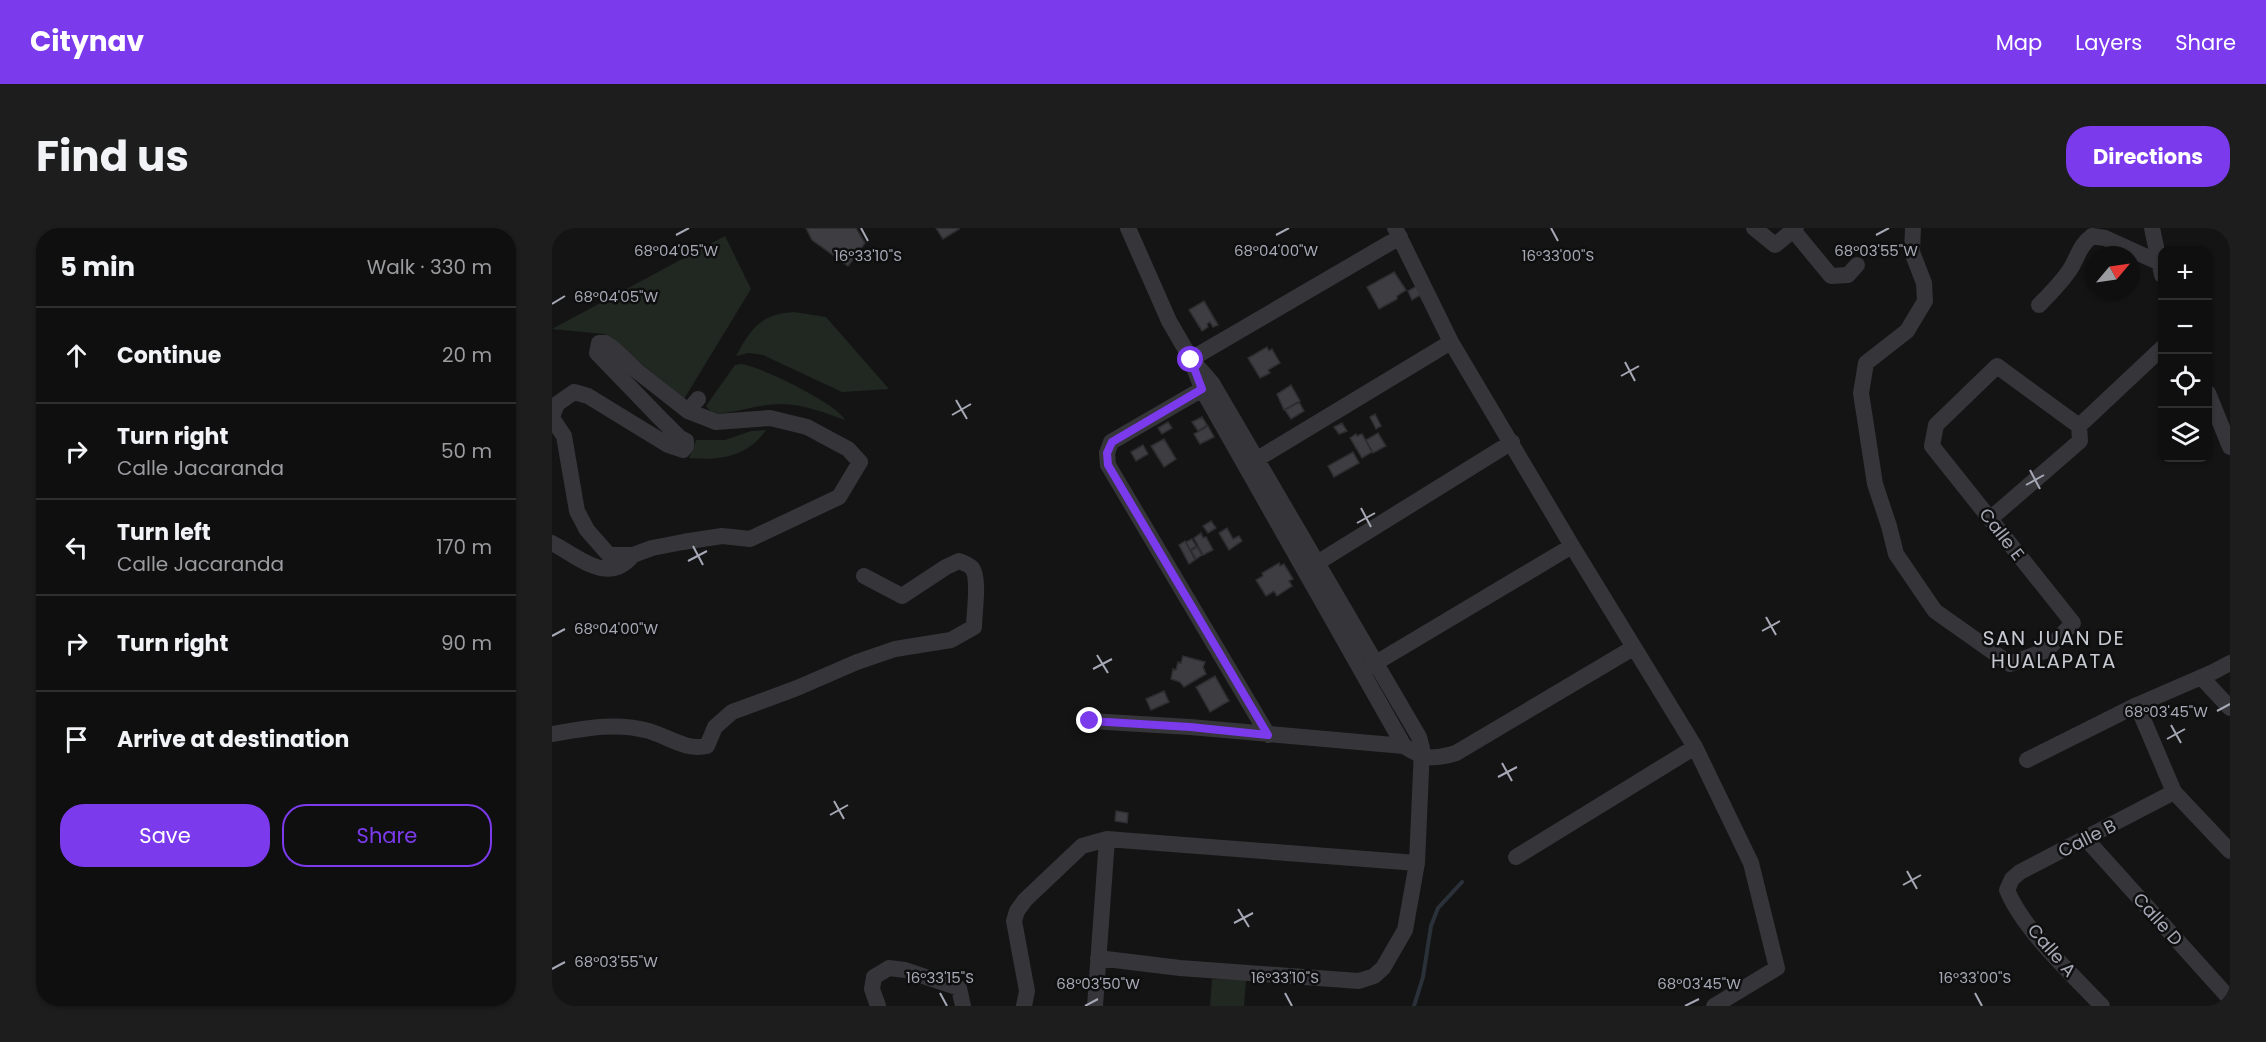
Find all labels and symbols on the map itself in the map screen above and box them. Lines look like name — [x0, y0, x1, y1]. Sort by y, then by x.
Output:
text: 68°04'05"W — [634, 240, 718, 261]
text: 68°04'00"W — [1234, 240, 1318, 261]
text: 68°03'55"W — [1834, 240, 1918, 261]
text: 16°33'10"S — [834, 245, 902, 266]
text: 16°33'00"S — [1522, 245, 1594, 266]
north arrow — [2086, 246, 2140, 300]
text: 68°04'05"W — [574, 286, 658, 307]
route start — [1177, 346, 1203, 372]
street label: Calle E — [1974, 503, 2030, 565]
text: 68°04'00"W — [574, 618, 658, 639]
district label: SAN JUAN DE HUALAPATA — [1983, 624, 2125, 675]
text: 68°03'45"W — [2124, 701, 2208, 722]
route end — [1076, 707, 1102, 733]
street label: Calle B — [2054, 813, 2120, 863]
street label: Calle D — [2127, 887, 2189, 951]
street label: Calle A — [2022, 918, 2082, 982]
text: 68°03'55"W — [574, 951, 658, 972]
text: 16°33'15"S — [906, 967, 974, 988]
text: 16°33'10"S — [1251, 967, 1319, 988]
text: 16°33'00"S — [1939, 967, 2011, 988]
text: 68°03'50"W — [1056, 973, 1140, 994]
text: 68°03'45"W — [1657, 973, 1741, 994]

